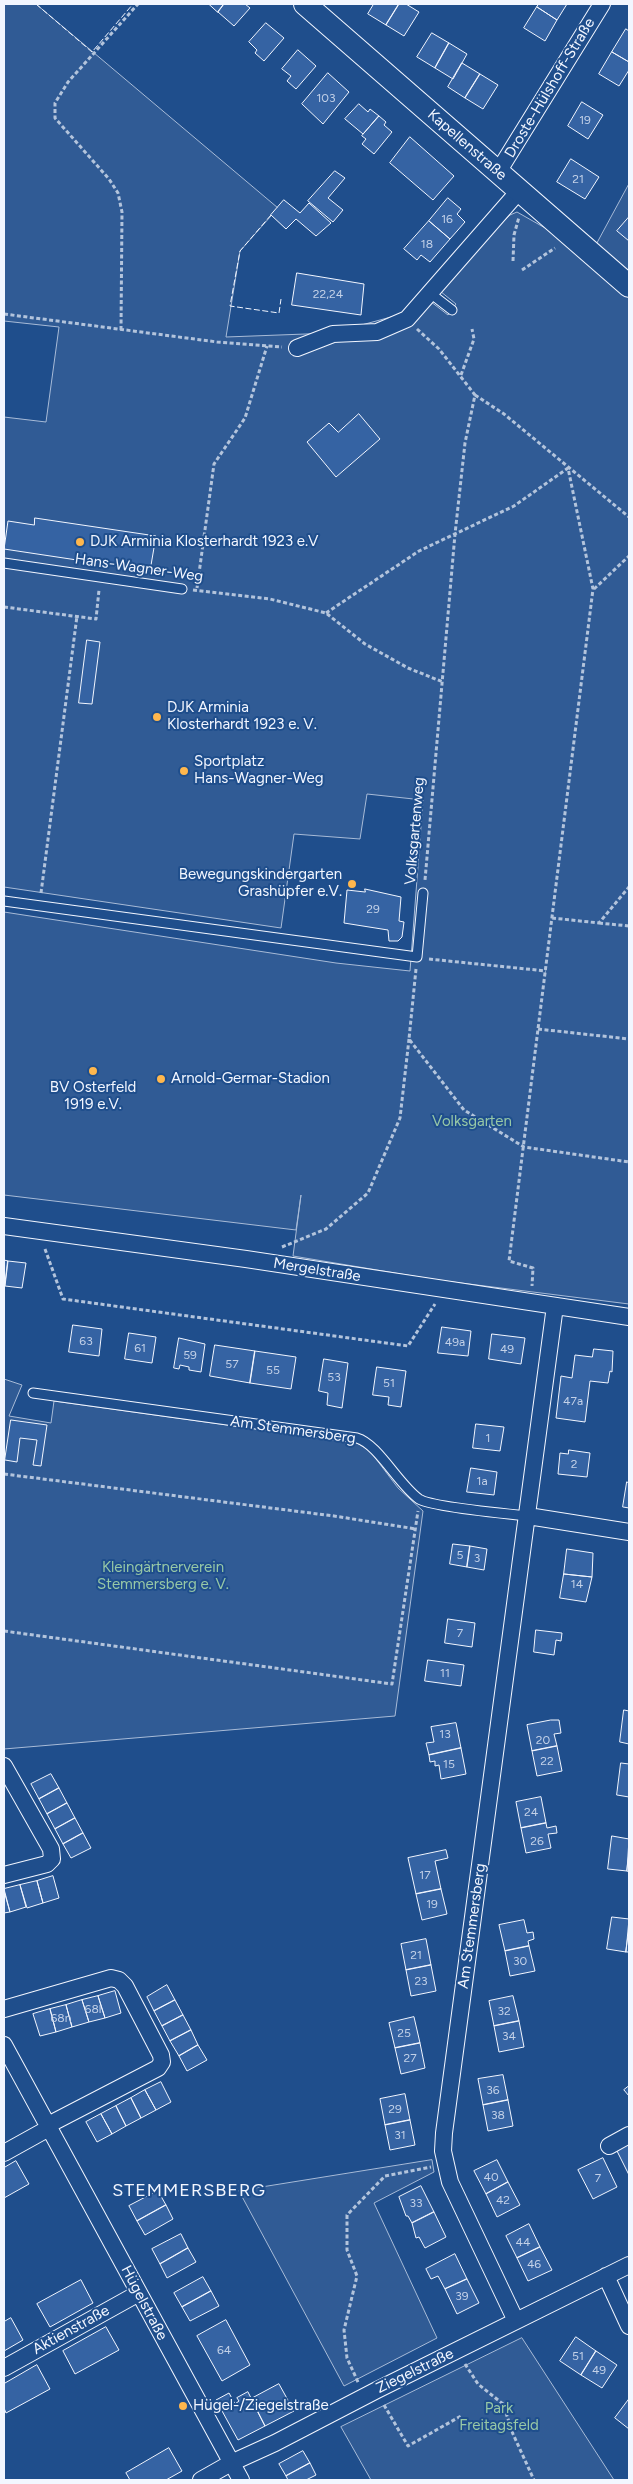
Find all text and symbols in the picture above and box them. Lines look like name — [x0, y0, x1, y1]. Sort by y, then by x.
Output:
street label: Droste-Hülshoff-Straße — [501, 15, 599, 161]
house number: 103 — [316, 91, 336, 105]
street label: Kapellenstraße — [424, 106, 510, 184]
house number: 19 — [579, 113, 591, 127]
house number: 21 — [572, 172, 584, 186]
house number: 16 — [441, 212, 453, 226]
house number: 18 — [421, 237, 433, 251]
house number: 22,24 — [313, 287, 343, 301]
place label: DJK Arminia Klosterhardt 1923 e.V — [90, 533, 319, 551]
marker: DJK Arminia Klosterhardt 1923 e.V — [74, 536, 86, 548]
street label: Hans-Wagner-Weg — [74, 550, 204, 586]
place label: DJK Arminia Klosterhardt 1923 e. V. — [167, 699, 317, 734]
marker: DJK Arminia Klosterhardt 1923 e. V. — [151, 711, 163, 723]
place label: Sportplatz Hans-Wagner-Weg — [194, 753, 323, 788]
marker: Sportplatz Hans-Wagner-Weg — [178, 765, 190, 777]
street label: Volksgartenweg — [401, 776, 429, 886]
place label: Bewegungskindergarten Grashüpfer e.V. — [179, 866, 342, 901]
marker: Bewegungskindergarten Grashüpfer e.V. — [346, 878, 358, 890]
house number: 29 — [366, 902, 380, 916]
marker: BV Osterfeld 1919 e.V. — [87, 1065, 99, 1077]
place label: Arnold-Germar-Stadion — [171, 1070, 330, 1088]
marker: Arnold-Germar-Stadion — [155, 1073, 167, 1085]
place label: BV Osterfeld 1919 e.V. — [50, 1079, 136, 1114]
park label: Volksgarten — [432, 1113, 512, 1131]
street label: Mergelstraße — [272, 1254, 362, 1286]
house number: 63 — [79, 1334, 93, 1348]
house number: 49a — [445, 1335, 465, 1349]
house number: 61 — [134, 1341, 146, 1355]
house number: 49 — [500, 1342, 514, 1356]
house number: 59 — [183, 1348, 197, 1362]
house number: 57 — [225, 1357, 239, 1371]
house number: 55 — [266, 1363, 280, 1377]
house number: 53 — [327, 1370, 341, 1384]
house number: 51 — [383, 1376, 395, 1390]
house number: 47a — [563, 1394, 583, 1408]
street label: Am Stemmersberg — [229, 1412, 357, 1448]
house number: 1 — [486, 1431, 490, 1445]
house number: 2 — [571, 1457, 577, 1471]
house number: 1a — [476, 1474, 488, 1488]
house number: 5 — [457, 1548, 463, 1562]
house number: 3 — [474, 1551, 480, 1565]
park label: Kleingärtnerverein Stemmersberg e. V. — [97, 1559, 229, 1594]
house number: 14 — [571, 1577, 583, 1591]
house number: 7 — [457, 1626, 463, 1640]
house number: 11 — [440, 1666, 450, 1680]
house number: 13 — [439, 1727, 451, 1741]
house number: 20 — [536, 1733, 550, 1747]
house number: 22 — [540, 1754, 554, 1768]
house number: 15 — [443, 1757, 455, 1771]
house number: 24 — [524, 1805, 538, 1819]
house number: 26 — [530, 1834, 544, 1848]
street label: Am Stemmersberg — [454, 1862, 490, 1990]
house number: 17 — [419, 1868, 431, 1882]
house number: 19 — [426, 1897, 438, 1911]
house number: 21 — [410, 1948, 422, 1962]
house number: 30 — [513, 1954, 527, 1968]
house number: 23 — [414, 1974, 428, 1988]
house number: 68l — [85, 2002, 101, 2016]
house number: 32 — [497, 2004, 511, 2018]
house number: 68n — [51, 2011, 71, 2025]
house number: 25 — [397, 2026, 411, 2040]
house number: 34 — [502, 2029, 516, 2043]
house number: 27 — [403, 2051, 417, 2065]
house number: 36 — [486, 2083, 500, 2097]
house number: 29 — [388, 2102, 402, 2116]
house number: 38 — [491, 2108, 505, 2122]
house number: 31 — [394, 2128, 406, 2142]
house number: 40 — [483, 2170, 499, 2184]
house number: 7 — [595, 2171, 601, 2185]
district label: STEMMERSBERG — [111, 2180, 267, 2202]
house number: 42 — [496, 2193, 510, 2207]
house number: 33 — [409, 2196, 423, 2210]
house number: 44 — [516, 2235, 530, 2249]
house number: 46 — [527, 2257, 541, 2271]
street label: Hügelstraße — [117, 2263, 171, 2343]
house number: 39 — [455, 2289, 469, 2303]
street label: Aktienstraße — [29, 2301, 113, 2359]
house number: 64 — [217, 2343, 231, 2357]
street label: Ziegelstraße — [373, 2345, 457, 2397]
house number: 51 — [572, 2349, 584, 2363]
house number: 49 — [592, 2363, 606, 2377]
place label: Hügel-/Ziegelstraße — [193, 2397, 329, 2415]
marker: Hügel-/Ziegelstraße — [177, 2400, 189, 2412]
park label: Park Freitagsfeld — [459, 2400, 539, 2435]

